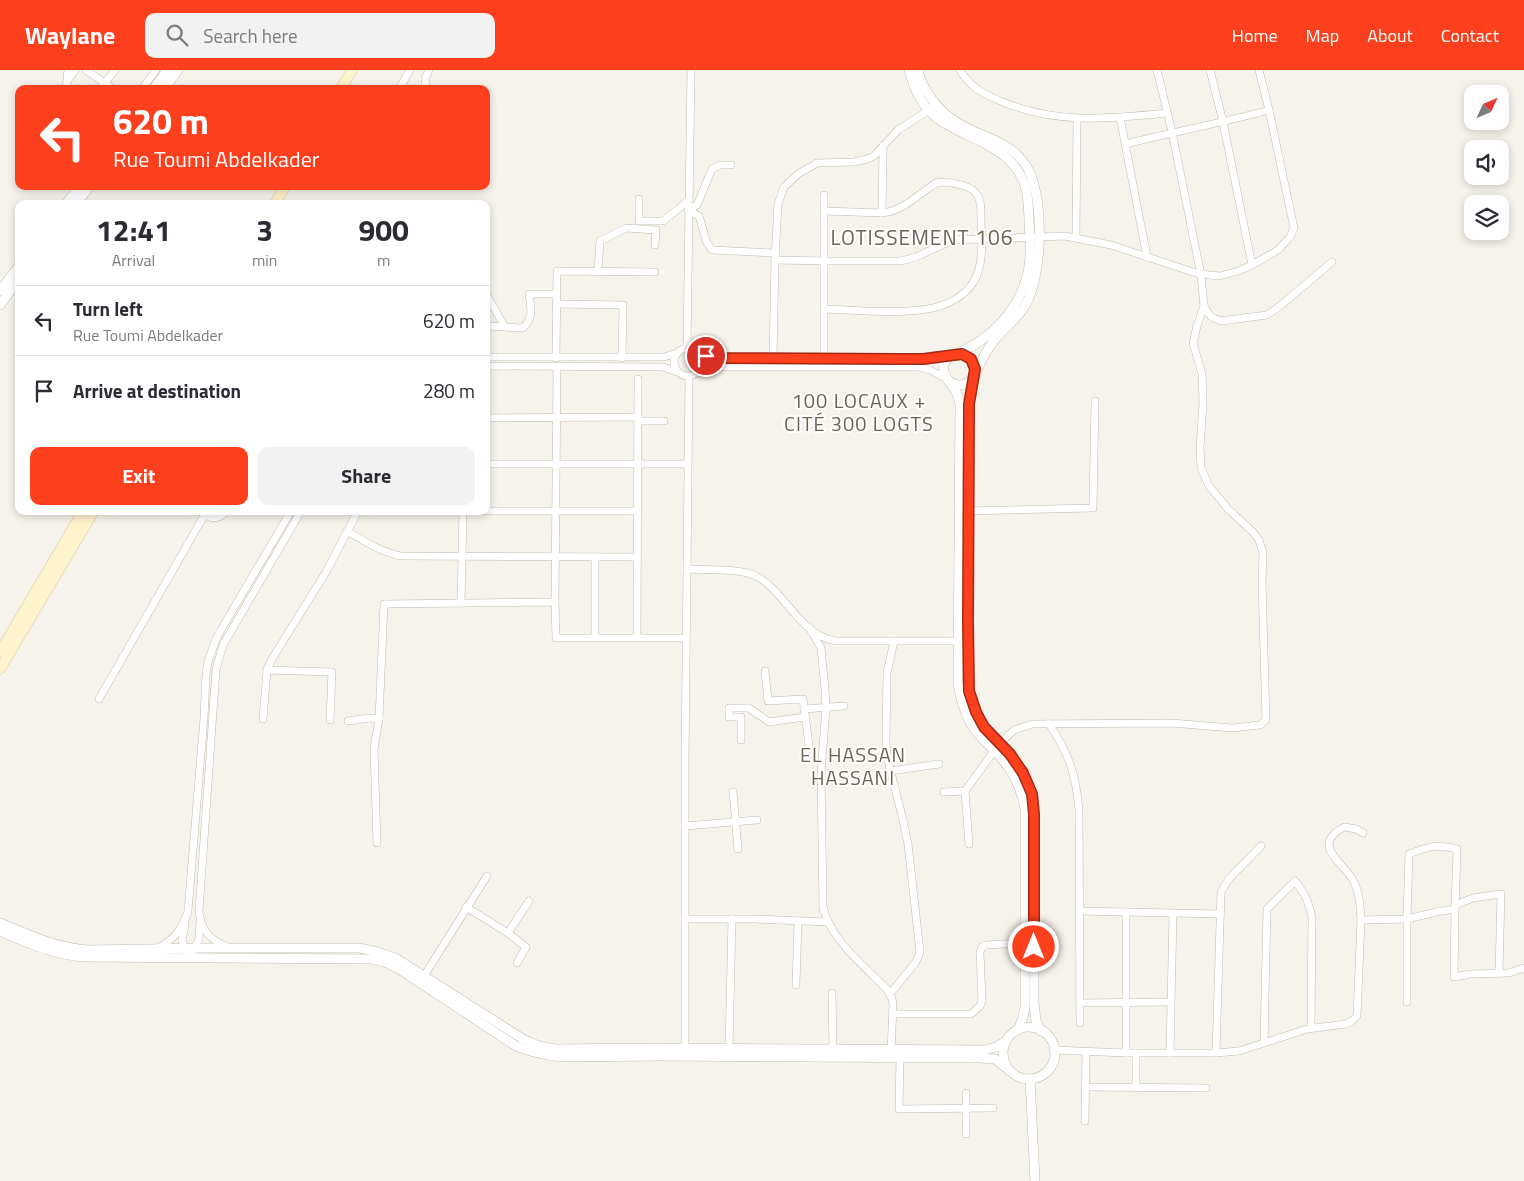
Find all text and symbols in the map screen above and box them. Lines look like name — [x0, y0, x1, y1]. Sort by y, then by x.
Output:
search box — [145, 13, 495, 58]
text: Waylane — [25, 17, 115, 53]
icon: search — [163, 21, 191, 49]
text: Search here — [203, 21, 298, 50]
text: Home — [1232, 22, 1278, 49]
text: Map — [1306, 22, 1339, 49]
text: About — [1367, 22, 1413, 49]
text: Contact — [1441, 22, 1499, 49]
north arrow — [1464, 85, 1509, 130]
map controls — [1464, 85, 1509, 240]
text: 620 m — [113, 94, 209, 148]
icon: left — [30, 105, 95, 170]
button: sound — [1464, 140, 1509, 185]
text: Rue Toumi Abdelkader — [113, 142, 319, 176]
button: layers — [1464, 195, 1509, 240]
text: 12:41 — [96, 207, 171, 253]
text: 3 — [256, 207, 273, 253]
text: 900 — [359, 207, 409, 253]
district label: LOTISSEMENT 106 — [830, 221, 1014, 253]
text: Arrival — [112, 248, 155, 272]
text: min — [252, 248, 277, 272]
text: m — [377, 248, 390, 272]
text: Turn left — [73, 294, 143, 323]
text: 620 m — [423, 306, 475, 335]
icon: left — [30, 307, 58, 335]
text: Rue Toumi Abdelkader — [73, 323, 223, 347]
pin — [685, 335, 727, 377]
icon: arrive — [692, 342, 720, 370]
text: Arrive at destination — [73, 376, 241, 405]
text: 280 m — [423, 376, 475, 405]
icon: arrive — [30, 377, 58, 405]
district label: 100 LOCAUX + CITÉ 300 LOGTS — [784, 385, 934, 439]
button: Exit — [30, 447, 248, 505]
button: Share — [258, 447, 475, 505]
district label: EL HASSAN HASSANI — [800, 739, 906, 793]
position arrow — [1007, 920, 1059, 972]

